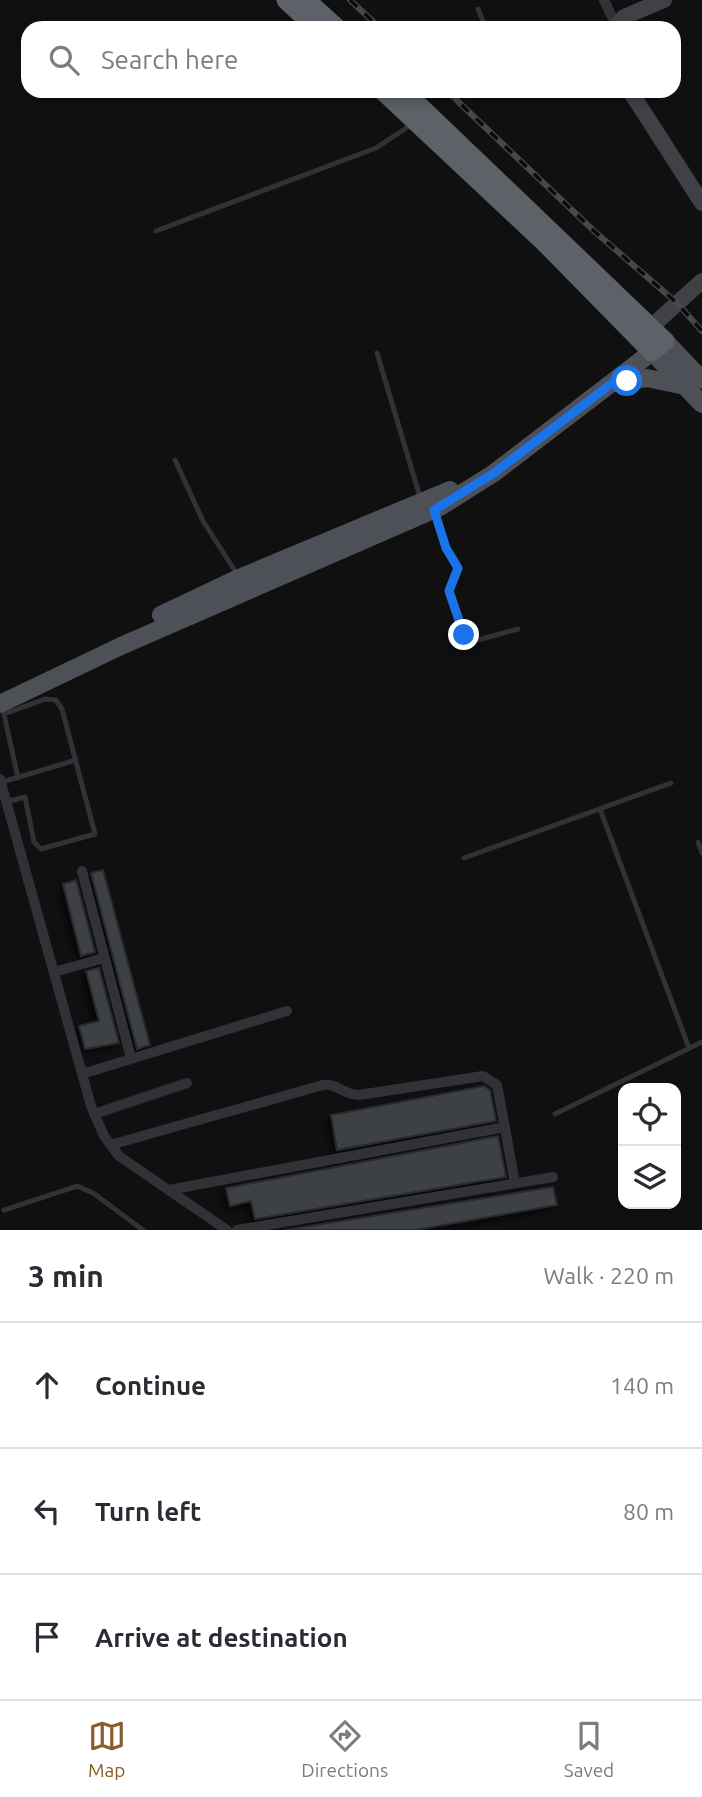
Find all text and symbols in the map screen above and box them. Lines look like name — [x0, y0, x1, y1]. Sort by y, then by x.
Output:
search box — [21, 21, 681, 98]
icon: search — [45, 41, 83, 79]
text: Search here — [101, 45, 238, 74]
route start — [611, 365, 642, 396]
route end — [448, 619, 479, 650]
map controls — [618, 1083, 681, 1209]
button: locate — [618, 1083, 681, 1146]
button: layers — [618, 1146, 681, 1209]
text: 3 min — [28, 1259, 104, 1293]
text: Walk · 220 m — [543, 1263, 674, 1288]
icon: ahead — [28, 1366, 66, 1404]
text: Continue — [95, 1371, 206, 1400]
text: 140 m — [610, 1373, 674, 1398]
icon: left — [28, 1492, 66, 1530]
text: Turn left — [95, 1497, 201, 1526]
text: 80 m — [623, 1499, 674, 1524]
icon: arrive — [28, 1618, 66, 1656]
text: Arrive at destination — [95, 1623, 348, 1652]
tab: Map — [88, 1717, 126, 1781]
tab: Directions — [301, 1717, 388, 1781]
tab: Saved — [564, 1717, 614, 1781]

